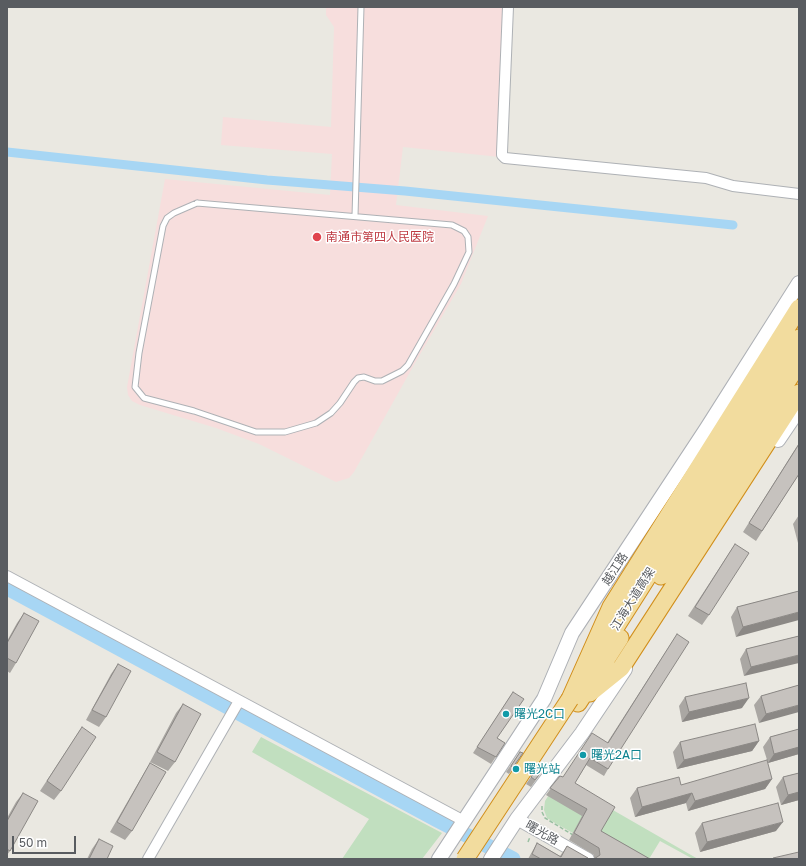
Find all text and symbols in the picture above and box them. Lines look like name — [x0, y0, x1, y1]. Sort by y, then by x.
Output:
place label: 南通市第四人民医院 — [326, 230, 434, 244]
marker: 南通市第四人民医院 — [311, 231, 323, 243]
street label: 越江路 — [599, 550, 631, 588]
street label: 江海大道高架 — [608, 565, 658, 633]
place label: 曙光2C口 — [514, 707, 565, 721]
marker: 曙光2C口 — [501, 709, 511, 719]
place label: 曙光2A口 — [591, 748, 642, 762]
marker: 曙光2A口 — [578, 750, 588, 760]
place label: 曙光站 — [524, 762, 560, 776]
marker: 曙光站 — [511, 764, 521, 774]
street label: 曙光路 — [523, 818, 561, 848]
scale bar — [14, 828, 78, 854]
text: 50 m — [19, 835, 47, 850]

